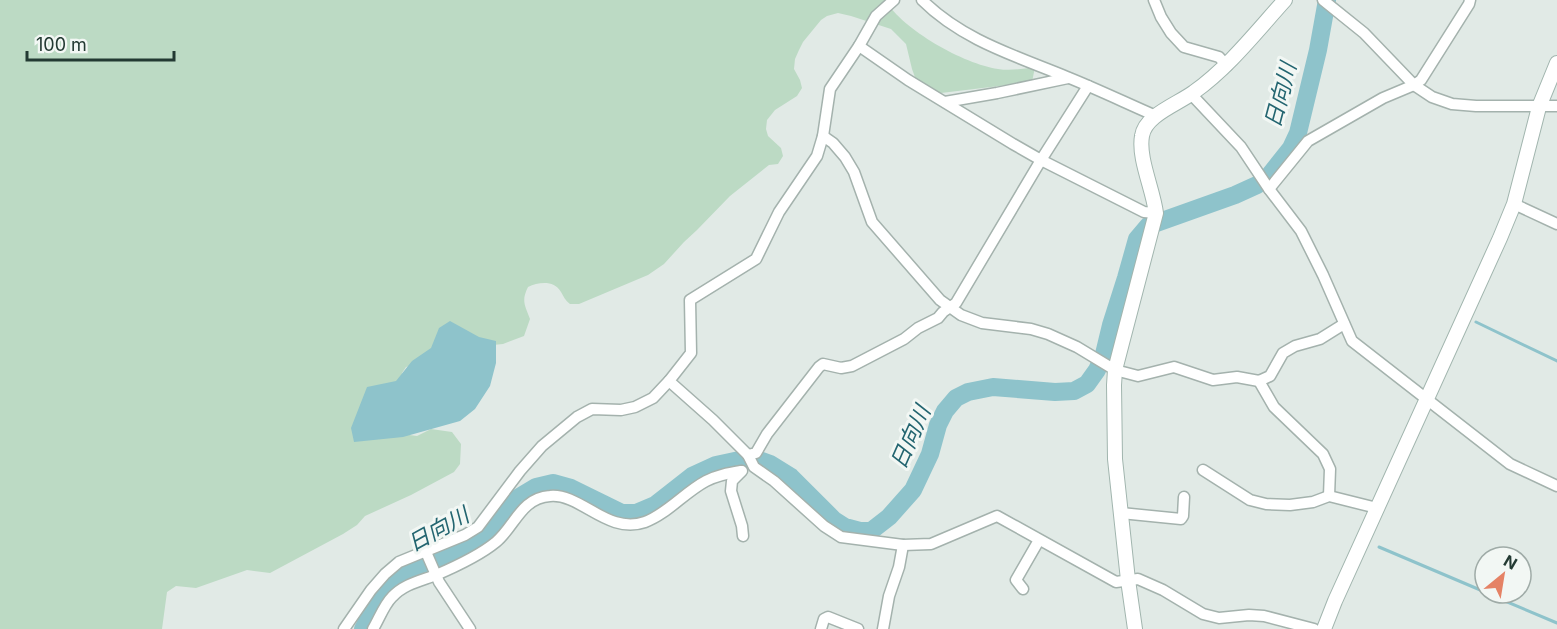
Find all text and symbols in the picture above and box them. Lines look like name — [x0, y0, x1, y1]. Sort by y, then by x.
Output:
scale bar — [27, 24, 174, 62]
text: 100 m — [36, 34, 87, 55]
water label: 日向川 — [1259, 58, 1302, 130]
water label: 日向川 — [885, 400, 936, 472]
water label: 日向川 — [403, 501, 475, 556]
north arrow — [1473, 545, 1533, 605]
text: N — [1500, 550, 1521, 574]

